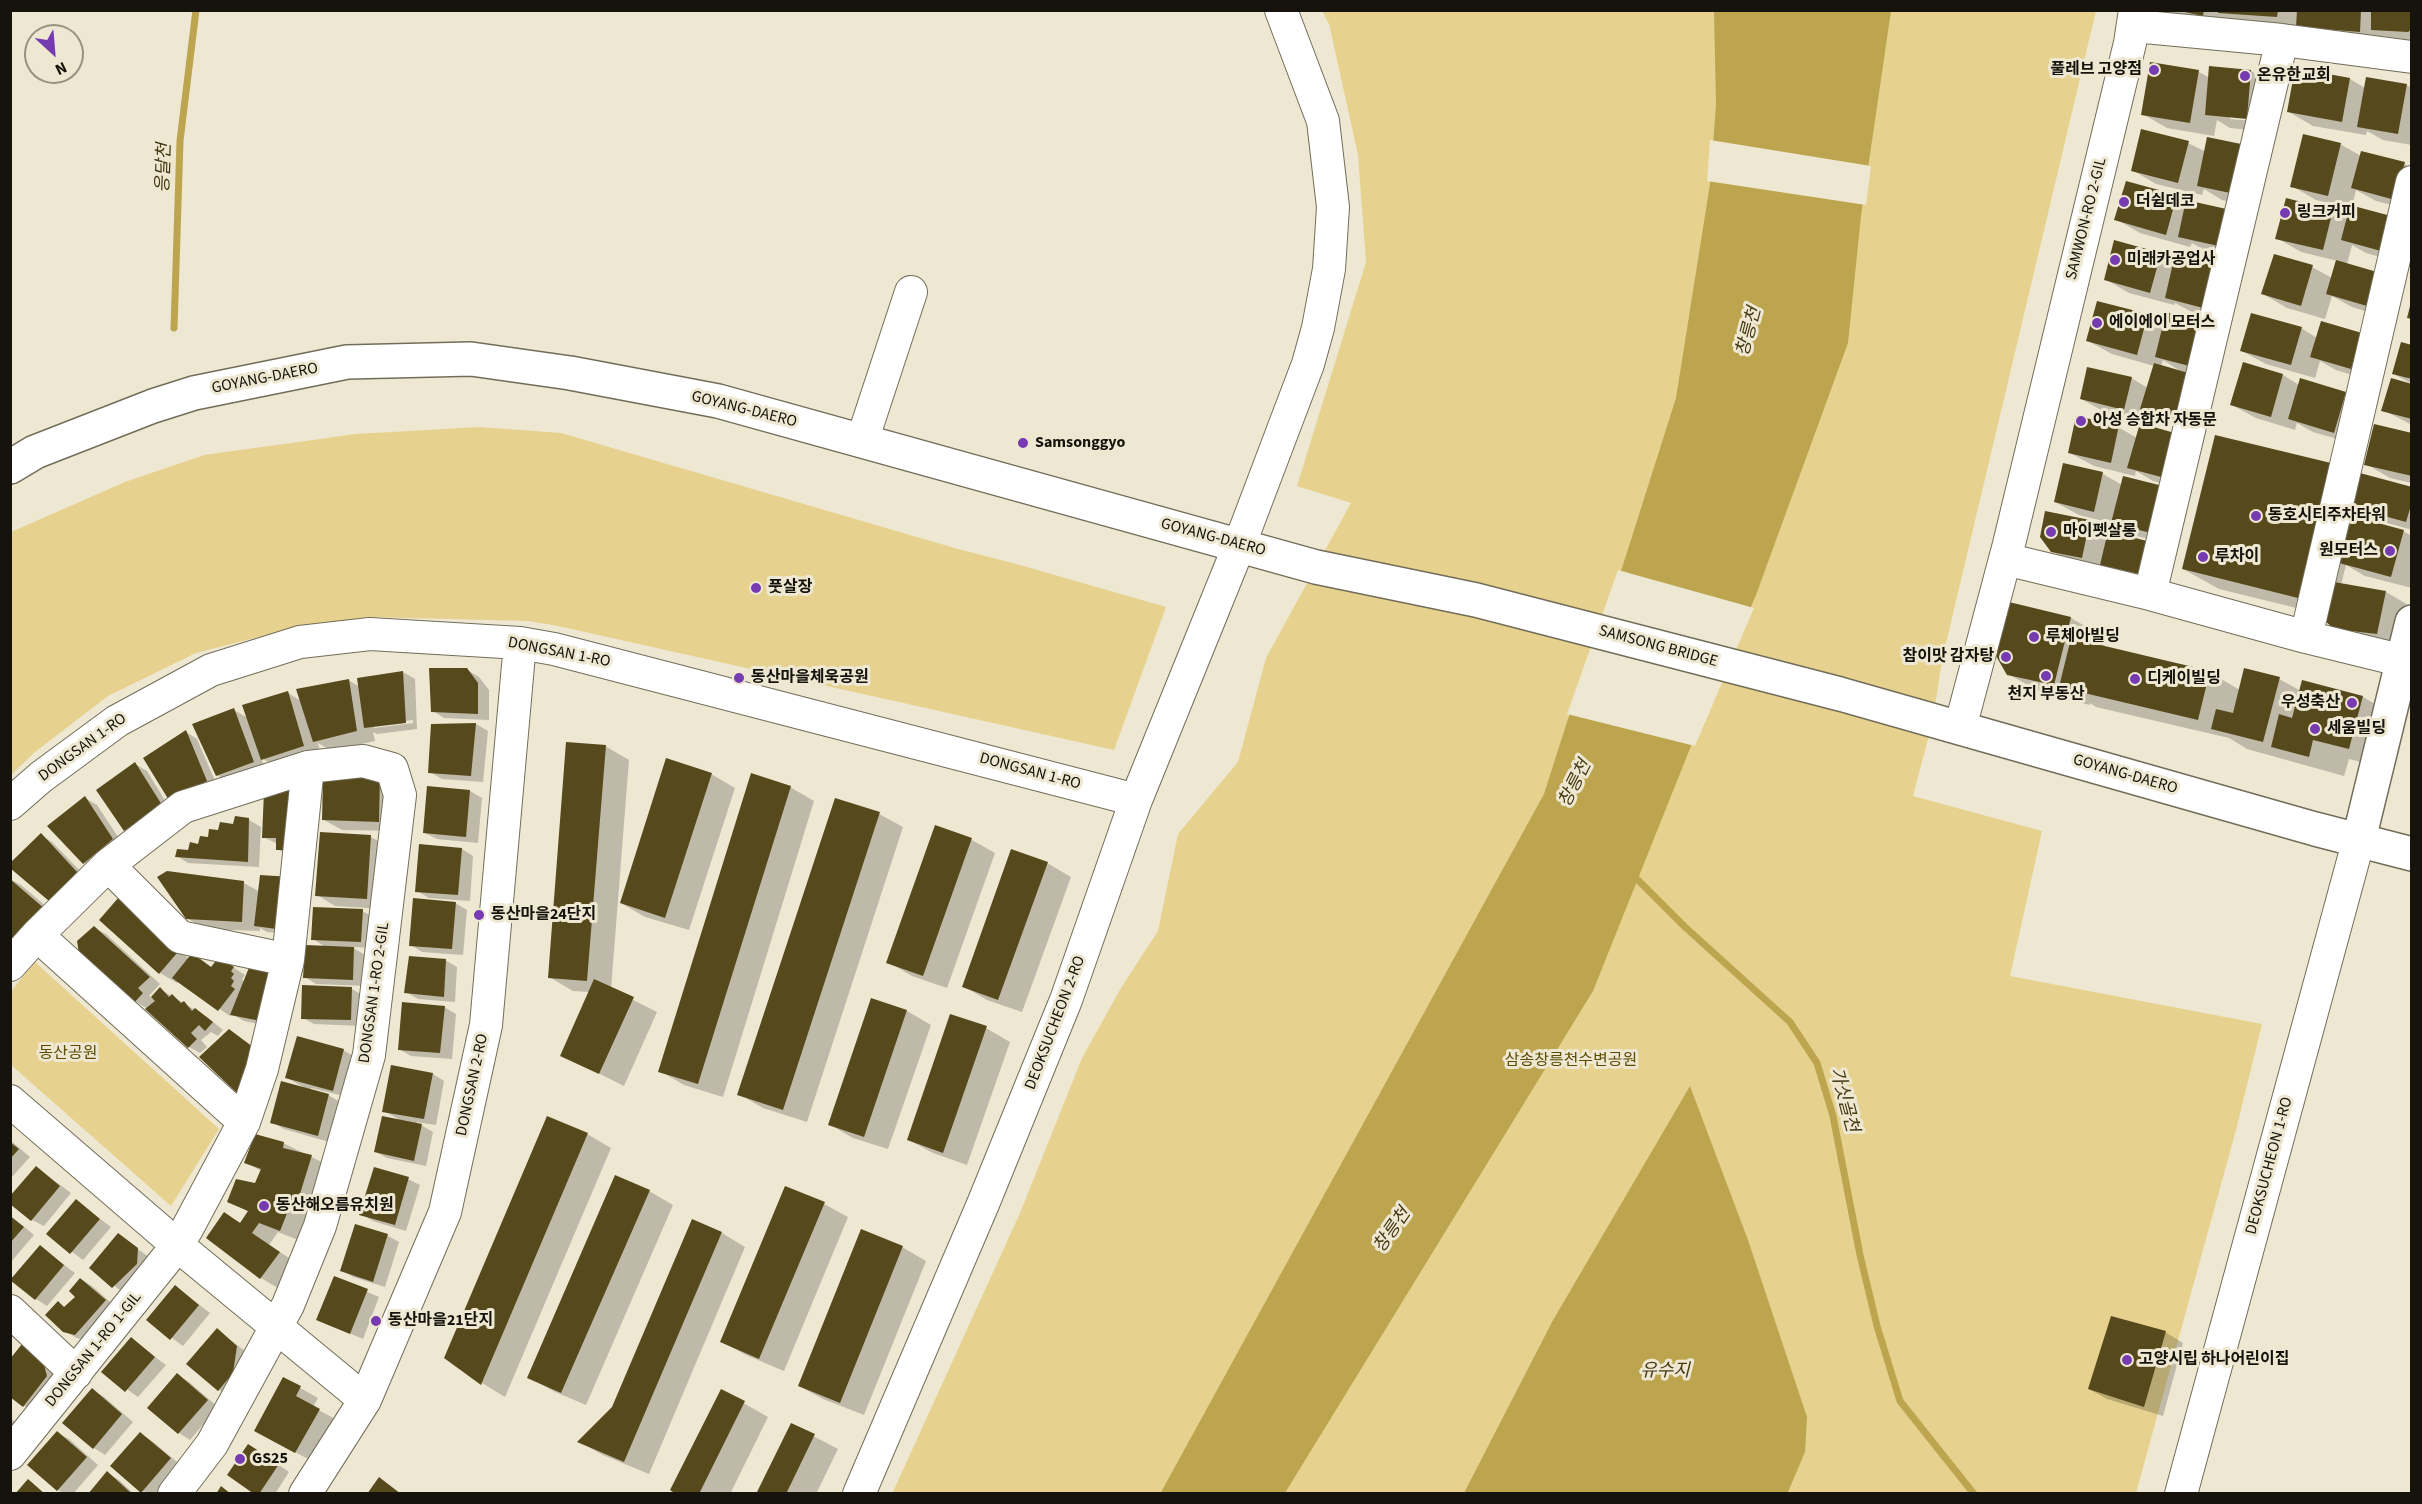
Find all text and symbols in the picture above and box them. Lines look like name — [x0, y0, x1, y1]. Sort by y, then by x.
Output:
north arrow — [24, 24, 84, 84]
text: N — [51, 56, 71, 81]
place label: 풀레브 고양점 — [2050, 60, 2142, 80]
marker: 풀레브 고양점 — [2147, 63, 2161, 77]
place label: 온유한교회 — [2257, 66, 2331, 86]
marker: 온유한교회 — [2238, 69, 2252, 83]
water label: 응달천 — [153, 143, 177, 193]
street label: SAMWON-RO 2-GIL — [2063, 156, 2111, 282]
place label: 더쉼데코 — [2136, 192, 2195, 212]
marker: 더쉼데코 — [2117, 195, 2131, 209]
place label: 링크커피 — [2297, 203, 2356, 223]
marker: 링크커피 — [2278, 206, 2292, 220]
place label: 미래카공업사 — [2127, 250, 2215, 270]
marker: 미래카공업사 — [2108, 253, 2122, 267]
water label: 창릉천 — [1733, 305, 1767, 359]
place label: 에이에이 모터스 — [2109, 313, 2215, 333]
marker: 에이에이 모터스 — [2090, 316, 2104, 330]
street label: GOYANG-DAERO — [210, 359, 320, 399]
street label: GOYANG-DAERO — [689, 388, 799, 432]
place label: 아성 승합차 자동문 — [2093, 411, 2217, 431]
marker: 아성 승합차 자동문 — [2074, 414, 2088, 428]
place label: Samsonggyo — [1035, 433, 1125, 453]
marker: Samsonggyo — [1016, 436, 1030, 450]
place label: 동호시티주차타워 — [2268, 506, 2386, 526]
marker: 동호시티주차타워 — [2249, 509, 2263, 523]
street label: GOYANG-DAERO — [1158, 515, 1268, 561]
place label: 마이펫살롱 — [2063, 522, 2137, 542]
marker: 마이펫살롱 — [2044, 525, 2058, 539]
place label: 원모터스 — [2319, 541, 2378, 561]
marker: 원모터스 — [2383, 544, 2397, 558]
place label: 루차이 — [2215, 547, 2259, 567]
marker: 루차이 — [2196, 550, 2210, 564]
place label: 풋살장 — [768, 578, 812, 598]
marker: 풋살장 — [749, 581, 763, 595]
street label: SAMSONG BRIDGE — [1596, 622, 1720, 672]
place label: 루체아빌딩 — [2046, 627, 2120, 647]
marker: 루체아빌딩 — [2027, 630, 2041, 644]
street label: DONGSAN 1-RO — [506, 634, 612, 672]
place label: 참이맛 감자탕 — [1902, 647, 1994, 667]
marker: 참이맛 감자탕 — [1999, 650, 2013, 664]
place label: 동산마을체욱공원 — [751, 668, 869, 688]
marker: 천지 부동산 — [2039, 669, 2053, 683]
place label: 디케이빌딩 — [2147, 669, 2221, 689]
marker: 동산마을체욱공원 — [732, 671, 746, 685]
marker: 디케이빌딩 — [2128, 672, 2142, 686]
place label: 천지 부동산 — [2008, 685, 2084, 705]
place label: 우성축산 — [2281, 693, 2340, 713]
marker: 우성축산 — [2345, 696, 2359, 710]
street label: DONGSAN 1-RO — [35, 710, 131, 786]
place label: 세움빌딩 — [2327, 719, 2386, 739]
marker: 세움빌딩 — [2308, 722, 2322, 736]
street label: DONGSAN 1-RO — [977, 749, 1083, 795]
street label: GOYANG-DAERO — [2070, 751, 2180, 799]
water label: 창릉천 — [1555, 757, 1597, 811]
place label: 동산마을24단지 — [491, 905, 596, 925]
marker: 동산마을24단지 — [472, 908, 486, 922]
street label: DONGSAN 1-RO 2-GIL — [356, 921, 394, 1065]
street label: DEOKSUCHEON 2-RO — [1022, 953, 1090, 1093]
street label: DONGSAN 2-RO — [453, 1032, 493, 1138]
park label: 동산공원 — [39, 1044, 97, 1064]
park label: 삼송창릉천수변공원 — [1505, 1051, 1637, 1071]
water label: 가싯골천 — [1824, 1065, 1862, 1135]
street label: DEOKSUCHEON 1-RO — [2242, 1095, 2298, 1237]
place label: 동산해오름유치원 — [276, 1196, 394, 1216]
marker: 동산해오름유치원 — [257, 1199, 271, 1213]
water label: 창릉천 — [1370, 1204, 1416, 1258]
street label: DONGSAN 1-RO 1-GIL — [42, 1289, 146, 1411]
place label: 동산마을21단지 — [388, 1311, 493, 1331]
marker: 동산마을21단지 — [369, 1314, 383, 1328]
place label: 고양시립 하나어린이집 — [2139, 1350, 2289, 1370]
marker: 고양시립 하나어린이집 — [2120, 1353, 2134, 1367]
water label: 유수지 — [1640, 1361, 1690, 1383]
place label: GS25 — [252, 1449, 288, 1469]
marker: GS25 — [233, 1452, 247, 1466]

